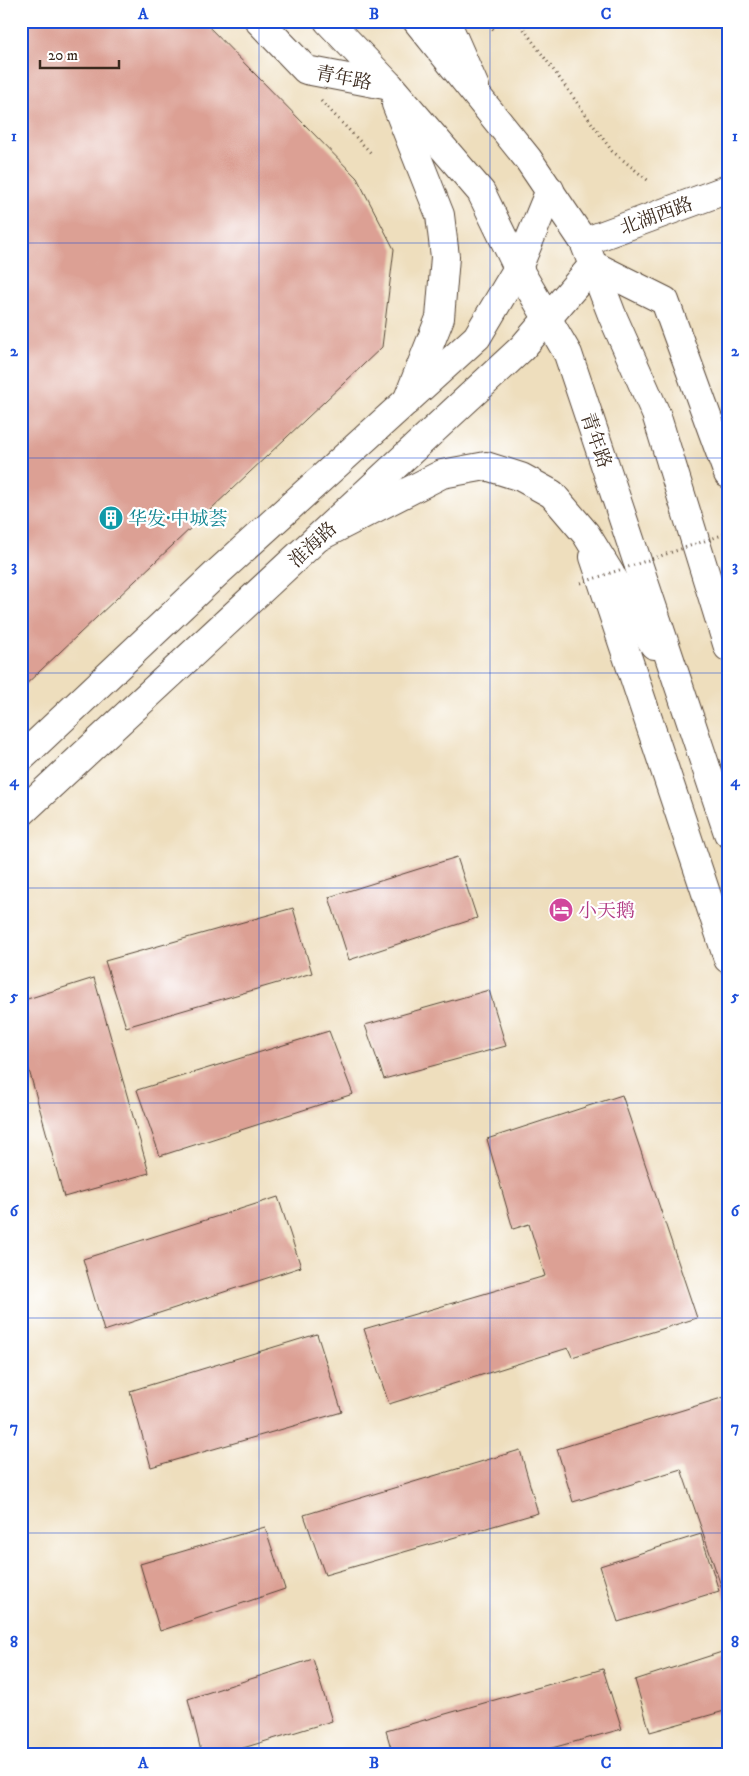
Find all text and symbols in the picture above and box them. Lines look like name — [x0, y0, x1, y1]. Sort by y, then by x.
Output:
text: A — [137, 4, 149, 24]
text: B — [369, 4, 379, 24]
text: C — [601, 4, 611, 24]
scale bar — [40, 38, 119, 70]
text: 20 m — [48, 46, 78, 65]
street label: 青年路 — [314, 62, 374, 95]
text: 1 — [11, 126, 17, 146]
text: 1 — [732, 126, 738, 146]
street label: 北湖西路 — [617, 193, 696, 240]
text: 2 — [10, 341, 19, 361]
text: 2 — [731, 341, 740, 361]
street label: 青年路 — [575, 410, 616, 471]
building icon: 华发·中城荟 — [98, 505, 124, 531]
place label: 华发·中城荟 — [128, 508, 228, 531]
street label: 淮海路 — [284, 517, 342, 573]
text: 3 — [11, 556, 17, 576]
text: 3 — [732, 556, 738, 576]
text: 4 — [8, 771, 19, 791]
text: 4 — [729, 771, 740, 791]
hotel icon: 小天鹅 — [548, 897, 574, 923]
place label: 小天鹅 — [578, 900, 635, 923]
text: 5 — [9, 986, 18, 1006]
text: 5 — [730, 986, 739, 1006]
text: 6 — [10, 1201, 20, 1221]
text: 6 — [731, 1201, 741, 1221]
text: 7 — [10, 1417, 18, 1437]
text: 7 — [731, 1417, 739, 1437]
text: 8 — [10, 1632, 18, 1652]
text: 8 — [731, 1632, 739, 1652]
text: A — [137, 1753, 149, 1773]
text: B — [369, 1753, 379, 1773]
text: C — [601, 1753, 611, 1773]

